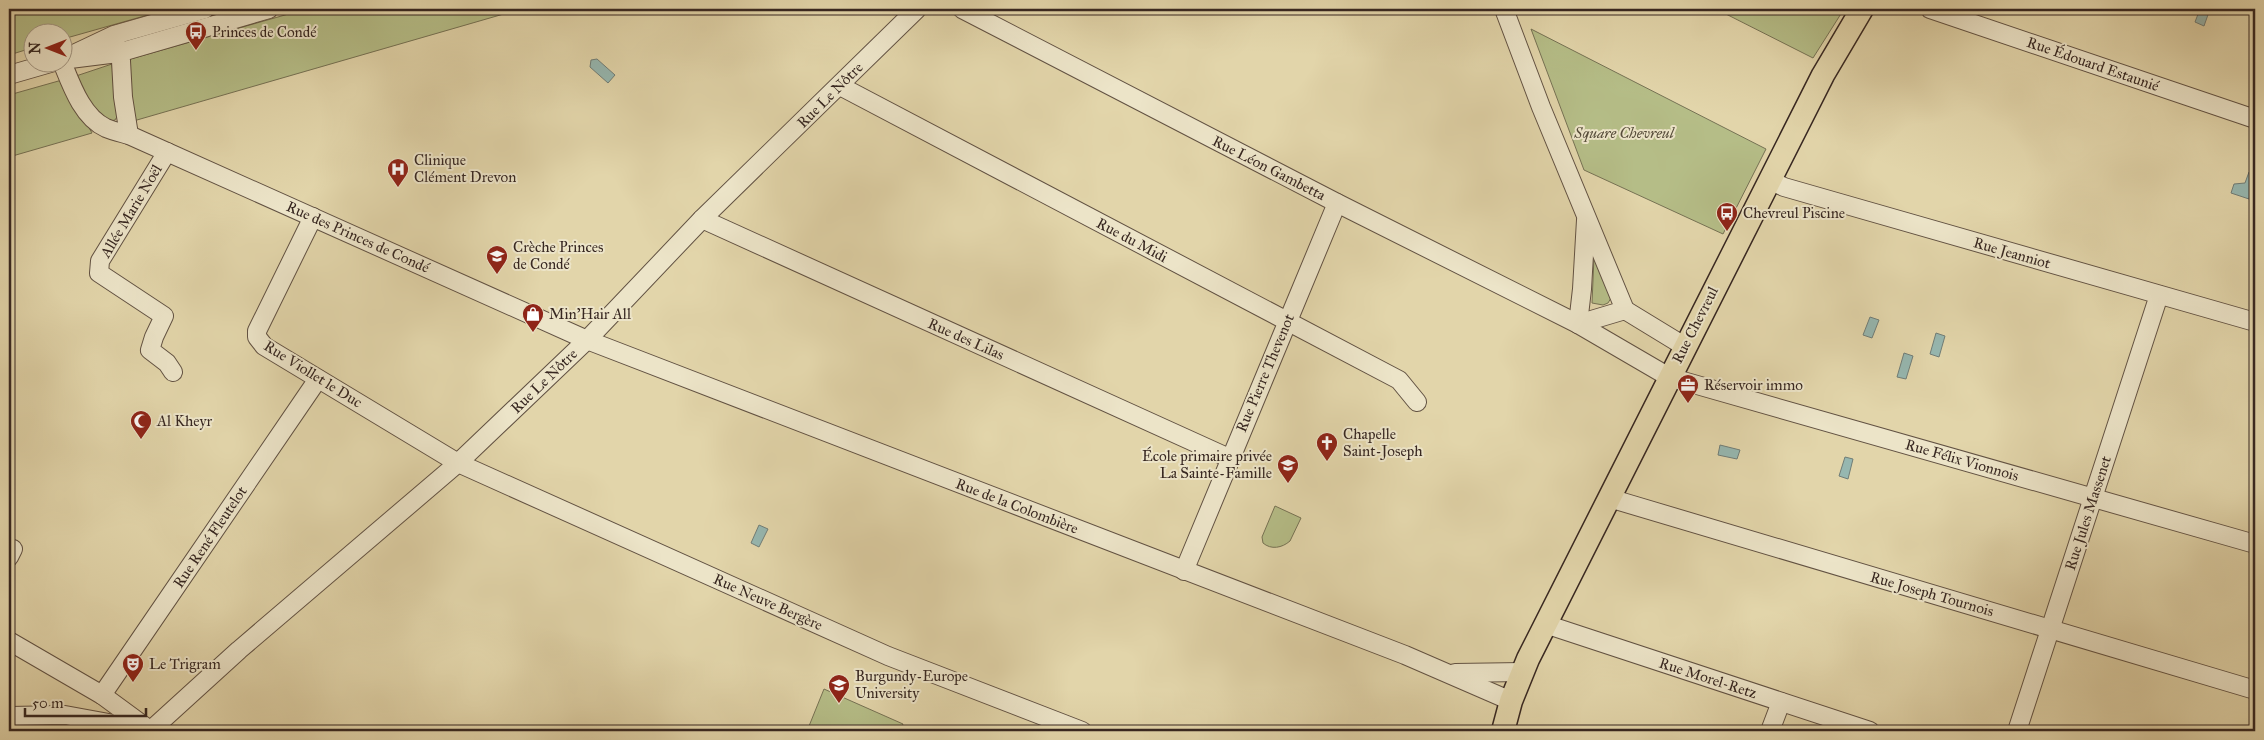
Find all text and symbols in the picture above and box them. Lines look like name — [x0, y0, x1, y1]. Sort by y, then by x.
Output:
bus stop icon: Princes de Condé — [184, 20, 208, 51]
north arrow — [22, 22, 72, 72]
place label: Princes de Condé — [212, 23, 317, 41]
street label: Rue Édouard Estaunié — [2024, 32, 2163, 95]
text: N — [27, 42, 44, 54]
street label: Rue Le Nôtre — [793, 58, 867, 132]
park label: Square Chevreul — [1573, 124, 1676, 142]
street label: Rue Léon Gambetta — [1209, 132, 1329, 205]
place label: Clinique Clément Drevon — [414, 151, 516, 186]
hospital icon: Clinique Clément Drevon — [386, 157, 410, 188]
street label: Allée Marie Noël — [96, 160, 166, 262]
street label: Rue des Princes de Condé — [284, 197, 433, 277]
bus stop icon: Chevreul Piscine — [1715, 201, 1739, 232]
place label: Chevreul Piscine — [1743, 204, 1845, 222]
street label: Rue du Midi — [1093, 214, 1171, 266]
street label: Rue Jeanniot — [1971, 233, 2053, 274]
place label: Crèche Princes de Condé — [513, 238, 604, 273]
school or university icon: Crèche Princes de Condé — [485, 244, 509, 275]
street label: Rue Chevreul — [1668, 283, 1722, 366]
shop icon: Min'Hair All — [521, 302, 545, 333]
place label: Min'Hair All — [549, 305, 632, 323]
street label: Rue Pierre Thevenot — [1232, 311, 1298, 435]
street label: Rue des Lilas — [925, 314, 1007, 364]
street label: Rue Viollet le Duc — [261, 337, 365, 411]
street label: Rue Le Nôtre — [507, 345, 581, 417]
office icon: Réservoir immo — [1676, 373, 1700, 404]
place label: Réservoir immo — [1704, 376, 1803, 394]
mosque icon: Al Kheyr — [129, 409, 153, 440]
place label: Al Kheyr — [156, 412, 213, 430]
place label: Chapelle Saint-Joseph — [1343, 425, 1423, 461]
church icon: Chapelle Saint-Joseph — [1315, 431, 1339, 462]
street label: Rue Félix Vionnois — [1903, 435, 2021, 485]
place label: École primaire privée La Sainte-Famille — [1142, 446, 1272, 482]
school or university icon: École primaire privée La Sainte-Famille — [1276, 453, 1300, 484]
street label: Rue Jules Massenet — [2061, 453, 2116, 573]
street label: Rue de la Colombière — [953, 474, 1081, 538]
street label: Rue René Fleutelot — [169, 482, 251, 591]
street label: Rue Joseph Tournois — [1868, 568, 1996, 621]
street label: Rue Neuve Bergère — [711, 570, 825, 634]
theatre icon: Le Trigram — [121, 652, 145, 683]
street label: Rue Morel-Retz — [1657, 654, 1759, 702]
place label: Le Trigram — [149, 655, 221, 673]
place label: Burgundy-Europe University — [855, 667, 968, 702]
school or university icon: Burgundy-Europe University — [827, 673, 851, 704]
scale bar — [25, 685, 146, 717]
text: 50 m — [32, 694, 64, 712]

